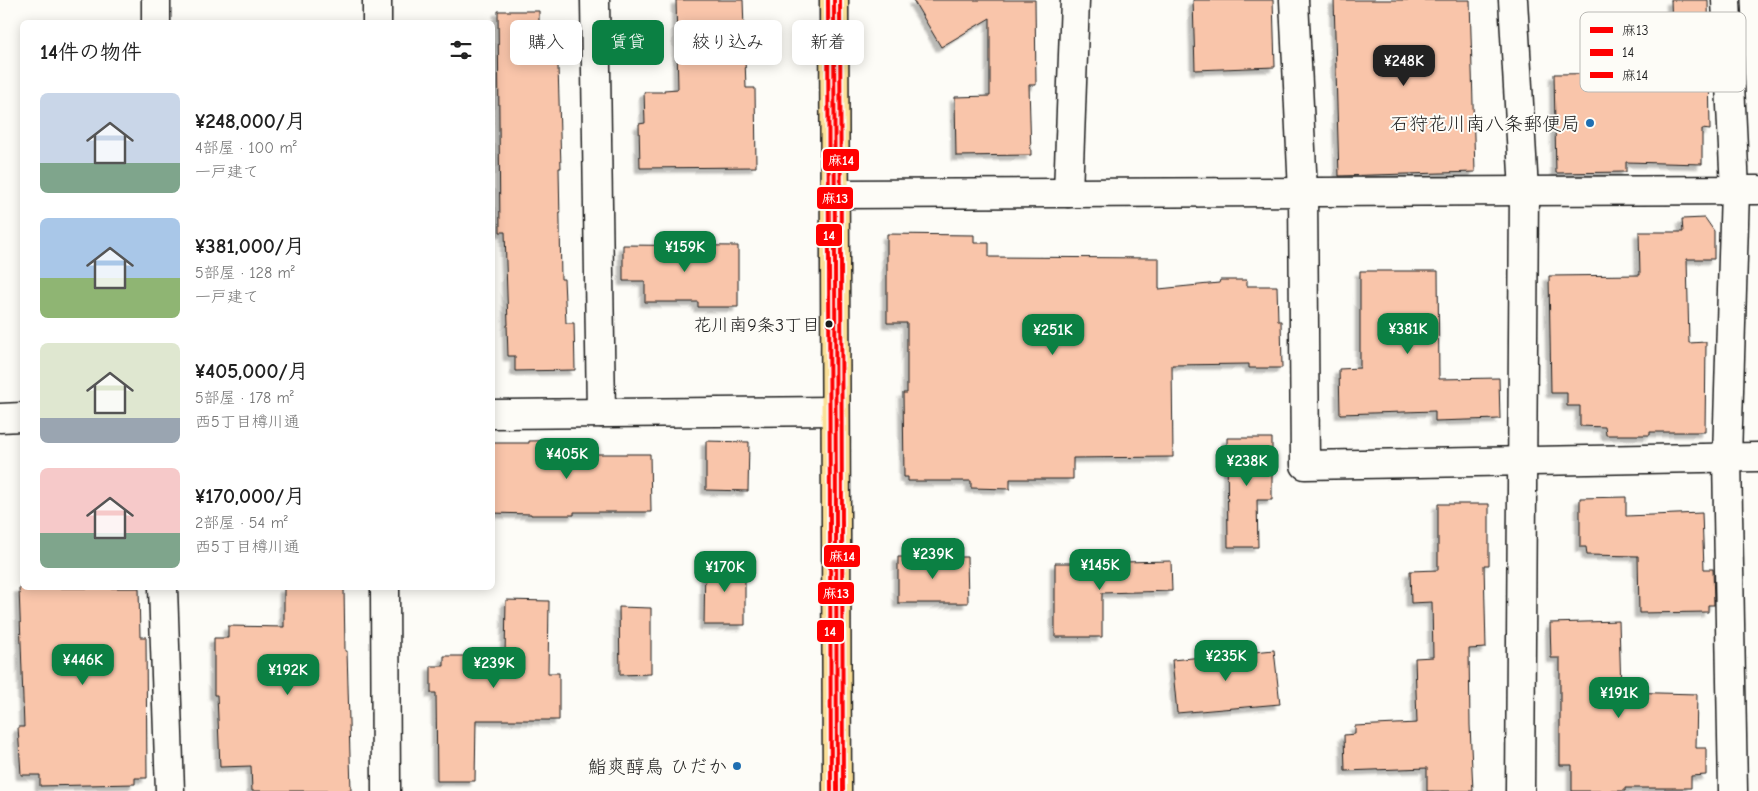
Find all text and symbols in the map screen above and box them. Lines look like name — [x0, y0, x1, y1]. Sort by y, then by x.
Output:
legend — [1580, 12, 1746, 92]
chip: 購入 — [510, 20, 582, 65]
chip: 賃貸 — [592, 20, 664, 65]
chip: 絞り込み — [674, 20, 782, 65]
chip: 新着 — [792, 20, 864, 65]
text: 麻13 — [1622, 22, 1649, 39]
icon: filters — [447, 36, 475, 64]
text: 14件の物件 — [40, 40, 142, 64]
pin: ¥248K — [1369, 44, 1439, 87]
text: 14 — [1622, 44, 1635, 61]
text: ¥248K — [1384, 52, 1424, 70]
text: 麻14 — [1622, 67, 1649, 84]
text: ¥248,000/月 — [195, 109, 306, 133]
icon: home — [80, 113, 140, 173]
place label: 石狩花川南八条郵便局 — [1390, 113, 1580, 135]
marker: 石狩花川南八条郵便局 — [1584, 117, 1596, 129]
text: 4部屋 · 100 m² — [195, 139, 297, 157]
line badge: 麻14 — [822, 148, 860, 172]
text: 麻14 — [828, 152, 854, 169]
text: 一戸建て — [195, 163, 259, 181]
line badge: 麻13 — [816, 186, 854, 210]
text: 麻13 — [822, 190, 848, 207]
line badge: 14 — [815, 223, 843, 247]
text: 14 — [823, 227, 835, 244]
pin: ¥159K — [650, 230, 720, 273]
text: ¥381,000/月 — [195, 234, 305, 258]
icon: home — [80, 238, 140, 298]
text: ¥159K — [665, 238, 705, 256]
text: 5部屋 · 128 m² — [195, 264, 295, 282]
text: 一戸建て — [195, 288, 259, 306]
pin: ¥381K — [1373, 312, 1443, 355]
pin: ¥251K — [1018, 314, 1088, 356]
place label: 花川南9条3丁目 — [693, 315, 820, 336]
marker: 花川南9条3丁目 — [824, 319, 834, 329]
text: ¥381K — [1388, 320, 1428, 338]
text: ¥251K — [1033, 321, 1073, 339]
text: ¥405,000/月 — [195, 359, 309, 383]
icon: home — [80, 363, 140, 423]
text: 5部屋 · 178 m² — [195, 389, 294, 407]
text: 西5丁目樽川通 — [195, 413, 300, 431]
pin: ¥405K — [532, 438, 602, 480]
pin: ¥238K — [1212, 444, 1282, 487]
text: ¥405K — [546, 445, 588, 463]
text: ¥238K — [1227, 452, 1267, 470]
text: ¥170,000/月 — [195, 484, 305, 508]
icon: home — [80, 488, 140, 548]
text: 2部屋 · 54 m² — [195, 514, 288, 532]
text: 西5丁目樽川通 — [195, 538, 300, 556]
pin: ¥239K — [898, 538, 968, 580]
line badge: 麻14 — [823, 544, 861, 568]
text: ¥239K — [912, 545, 954, 563]
text: 麻14 — [829, 548, 855, 565]
pin: ¥145K — [1065, 548, 1135, 591]
pin: ¥170K — [690, 550, 760, 593]
text: ¥145K — [1080, 556, 1120, 574]
text: ¥170K — [705, 558, 745, 576]
line badge: 麻13 — [817, 581, 855, 605]
text: 麻13 — [823, 585, 849, 602]
line badge: 14 — [816, 619, 845, 643]
text: 14 — [824, 623, 836, 640]
pin: ¥235K — [1191, 640, 1261, 682]
pin: ¥446K — [48, 644, 118, 686]
pin: ¥239K — [459, 646, 529, 689]
text: ¥235K — [1205, 647, 1247, 665]
text: ¥446K — [63, 651, 103, 669]
pin: ¥192K — [253, 654, 323, 696]
text: ¥239K — [473, 654, 515, 672]
text: ¥192K — [268, 661, 308, 679]
pin: ¥191K — [1584, 676, 1654, 719]
text: ¥191K — [1600, 684, 1638, 702]
place label: 鮨爽醇鳥 ひだか — [588, 756, 727, 778]
marker: 鮨爽醇鳥 ひだか — [731, 760, 743, 772]

